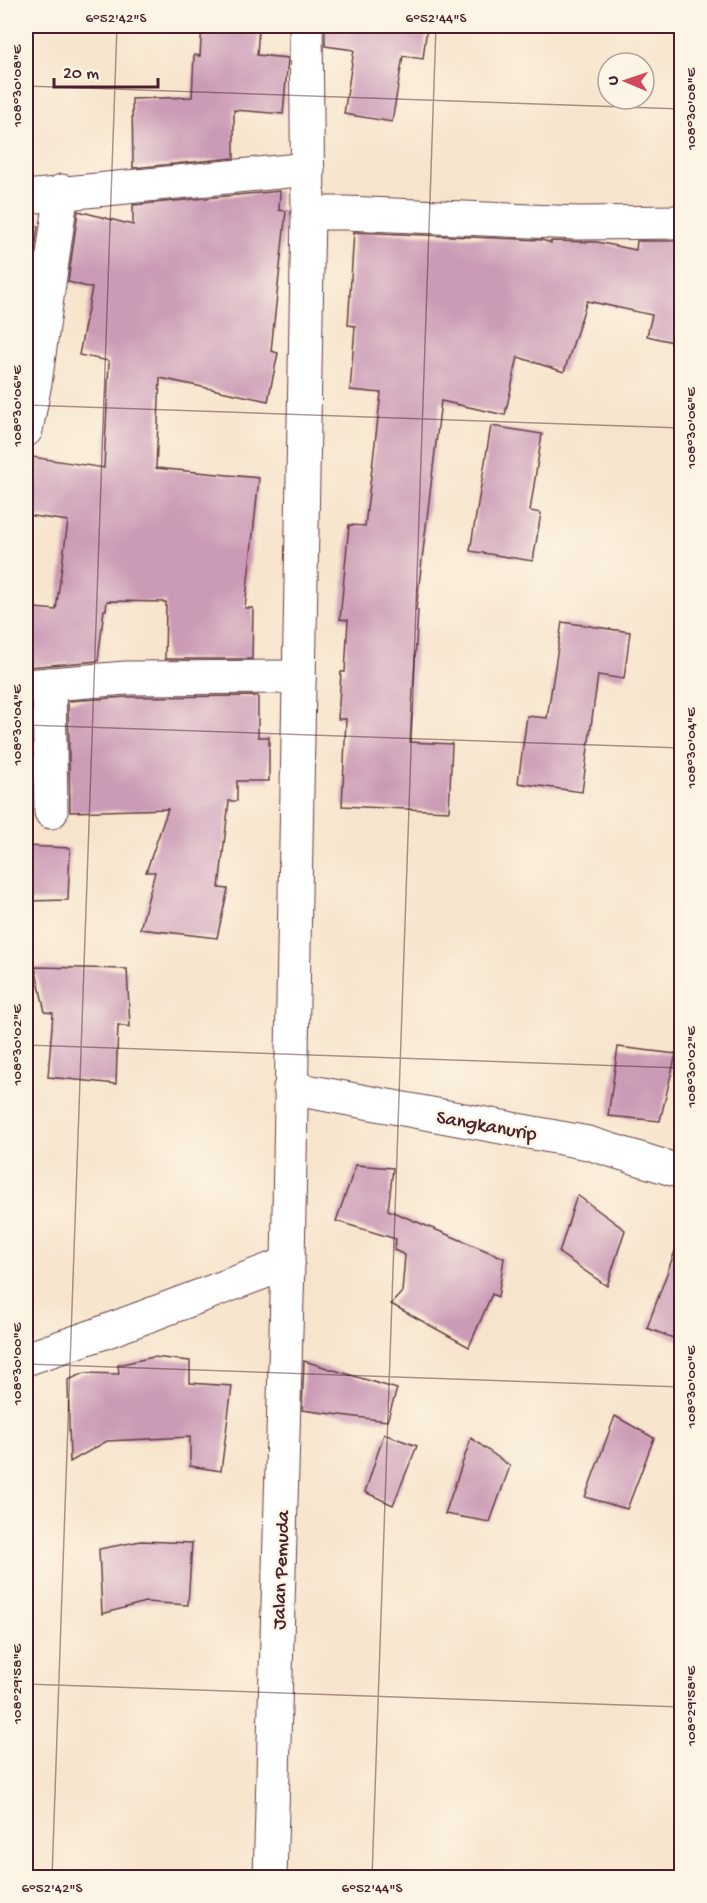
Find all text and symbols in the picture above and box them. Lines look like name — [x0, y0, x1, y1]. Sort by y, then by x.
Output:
text: 6°52'42"S — [85, 10, 147, 28]
text: 6°52'44"S — [406, 10, 466, 28]
text: 108°30'08"E — [9, 44, 27, 128]
scale bar — [54, 51, 158, 89]
north arrow — [596, 51, 656, 111]
text: 20 m — [63, 64, 99, 85]
text: 108°30'08"E — [683, 67, 701, 151]
text: U — [605, 75, 624, 86]
text: 108°30'06"E — [9, 365, 27, 448]
text: 108°30'06"E — [683, 387, 701, 470]
text: 108°30'04"E — [9, 684, 27, 766]
text: 108°30'04"E — [683, 707, 701, 789]
text: 108°30'02"E — [9, 1004, 27, 1087]
text: 108°30'02"E — [683, 1026, 701, 1109]
street label: Sangkanurip — [434, 1107, 538, 1148]
text: 108°30'00"E — [9, 1322, 27, 1406]
text: 108°30'00"E — [683, 1345, 701, 1429]
street label: Jalan Pemuda — [269, 1509, 296, 1630]
text: 108°29'58"E — [9, 1643, 27, 1725]
text: 108°29'58"E — [683, 1665, 701, 1747]
text: 6°52'42"S — [21, 1880, 83, 1898]
text: 6°52'44"S — [342, 1880, 402, 1898]

